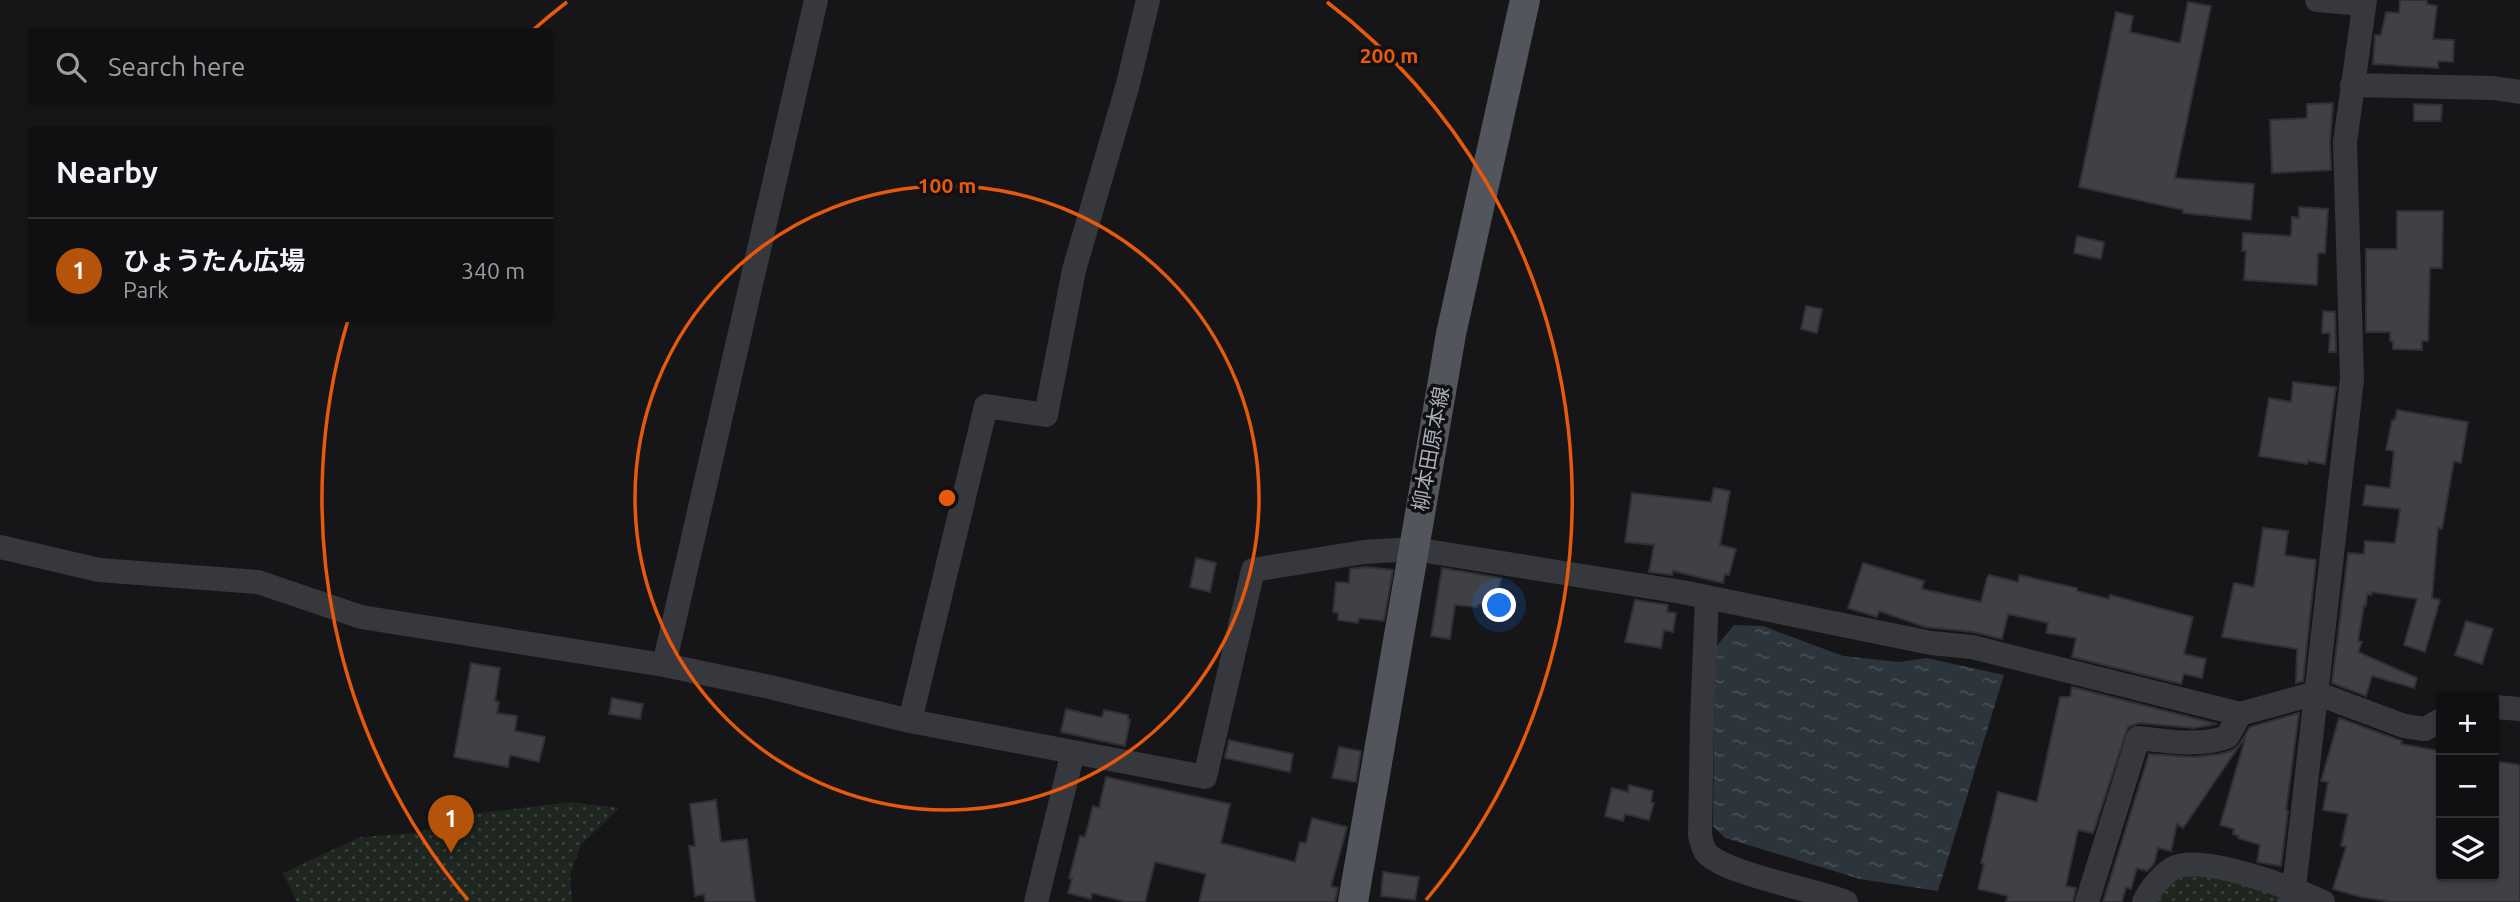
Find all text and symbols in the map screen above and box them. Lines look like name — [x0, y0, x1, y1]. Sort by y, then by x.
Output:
search box — [28, 28, 553, 105]
text: 200 m — [1360, 43, 1418, 67]
icon: search — [52, 48, 90, 86]
text: Search here — [108, 52, 245, 81]
text: Nearby — [56, 155, 158, 189]
text: 100 m — [918, 173, 976, 197]
text: ひょうたん広場 — [123, 246, 305, 275]
text: 1 — [73, 258, 85, 283]
text: 340 m — [461, 258, 525, 283]
text: Park — [123, 277, 169, 302]
street label: 柳本田原本線 — [1407, 385, 1453, 513]
centre of rings — [935, 486, 959, 510]
your location — [1482, 588, 1516, 622]
map controls — [2436, 692, 2499, 881]
button: + — [2436, 692, 2499, 755]
button: − — [2436, 755, 2499, 818]
pin: 1 — [428, 795, 474, 853]
button: layers — [2436, 818, 2499, 881]

